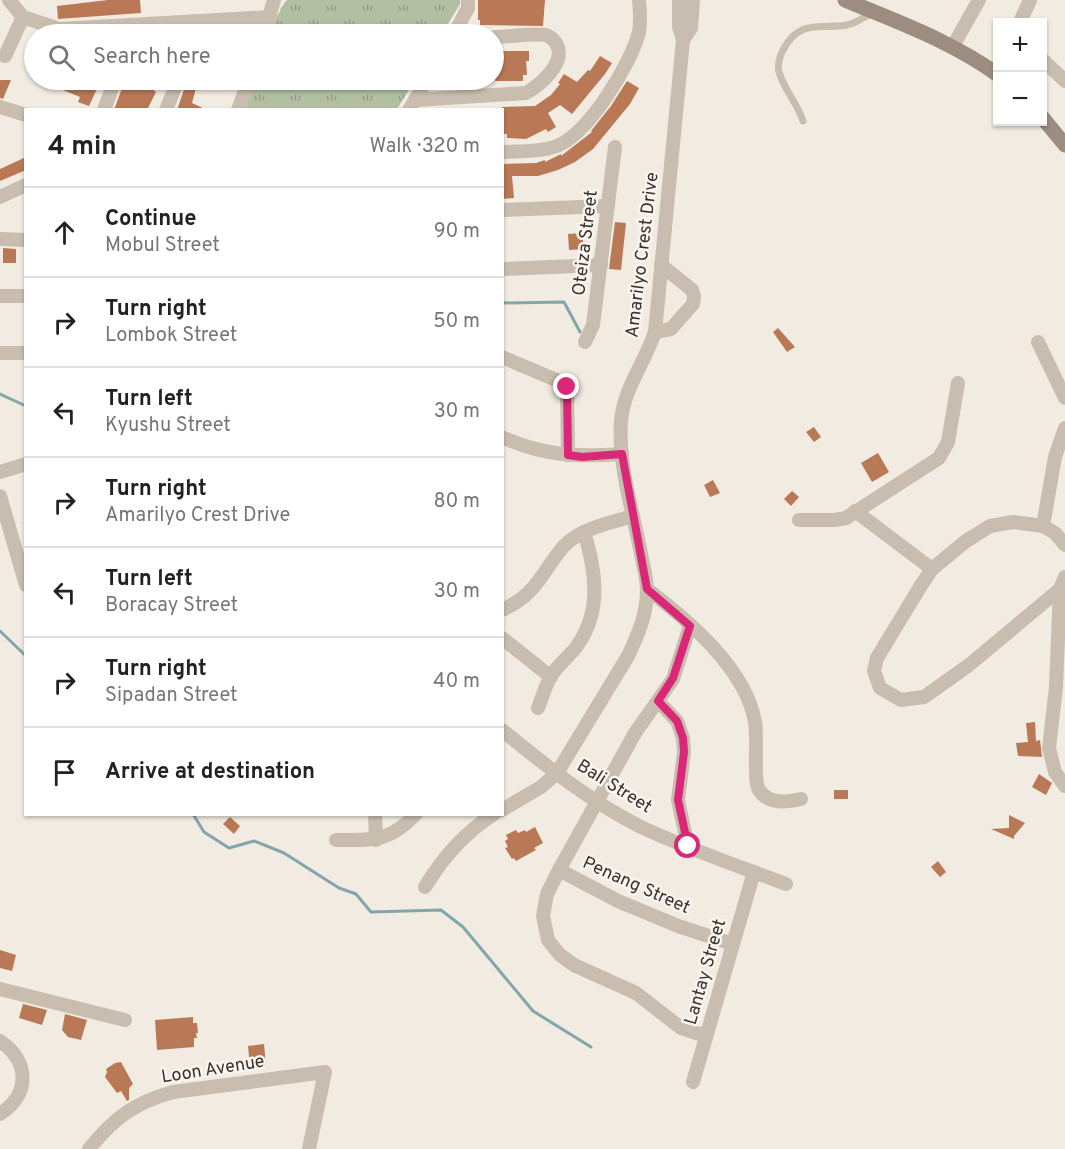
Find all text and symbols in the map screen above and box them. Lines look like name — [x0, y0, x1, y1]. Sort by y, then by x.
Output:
map controls — [993, 18, 1047, 126]
button: + — [993, 18, 1047, 72]
search box — [24, 24, 504, 90]
icon: search — [45, 41, 78, 74]
text: Search here — [93, 44, 211, 71]
button: − — [993, 72, 1047, 126]
text: 4 min — [48, 131, 117, 164]
text: Walk · 320 m — [370, 134, 480, 160]
street label: Amarilyo Crest Drive — [621, 171, 665, 339]
street label: Oteiza Street — [568, 189, 604, 297]
text: Continue — [105, 206, 196, 233]
icon: ahead — [48, 216, 81, 249]
text: 90 m — [434, 219, 480, 245]
text: Mobul Street — [105, 233, 220, 259]
text: Turn right — [105, 296, 207, 323]
icon: right — [48, 306, 81, 339]
text: 50 m — [433, 309, 480, 335]
text: Lombok Street — [105, 323, 237, 349]
route end — [553, 373, 579, 399]
text: Turn left — [105, 386, 193, 413]
icon: left — [48, 396, 81, 429]
text: 30 m — [434, 399, 480, 425]
text: Kyushu Street — [105, 413, 231, 439]
text: Turn right — [105, 476, 207, 503]
icon: right — [48, 486, 81, 519]
text: 80 m — [434, 489, 480, 515]
text: Amarilyo Crest Drive — [105, 503, 290, 529]
text: Turn left — [105, 566, 193, 593]
icon: left — [48, 576, 81, 609]
text: 30 m — [434, 579, 480, 605]
text: Boracay Street — [105, 593, 238, 619]
text: Turn right — [105, 656, 207, 683]
icon: right — [48, 666, 81, 699]
text: 40 m — [433, 669, 480, 695]
text: Sipadan Street — [105, 683, 238, 709]
street label: Bali Street — [572, 755, 656, 819]
icon: arrive — [48, 756, 81, 789]
text: Arrive at destination — [105, 759, 315, 786]
route start — [674, 832, 700, 858]
street label: Penang Street — [579, 852, 693, 920]
street label: Lantay Street — [680, 916, 732, 1028]
street label: Loon Avenue — [160, 1050, 266, 1090]

